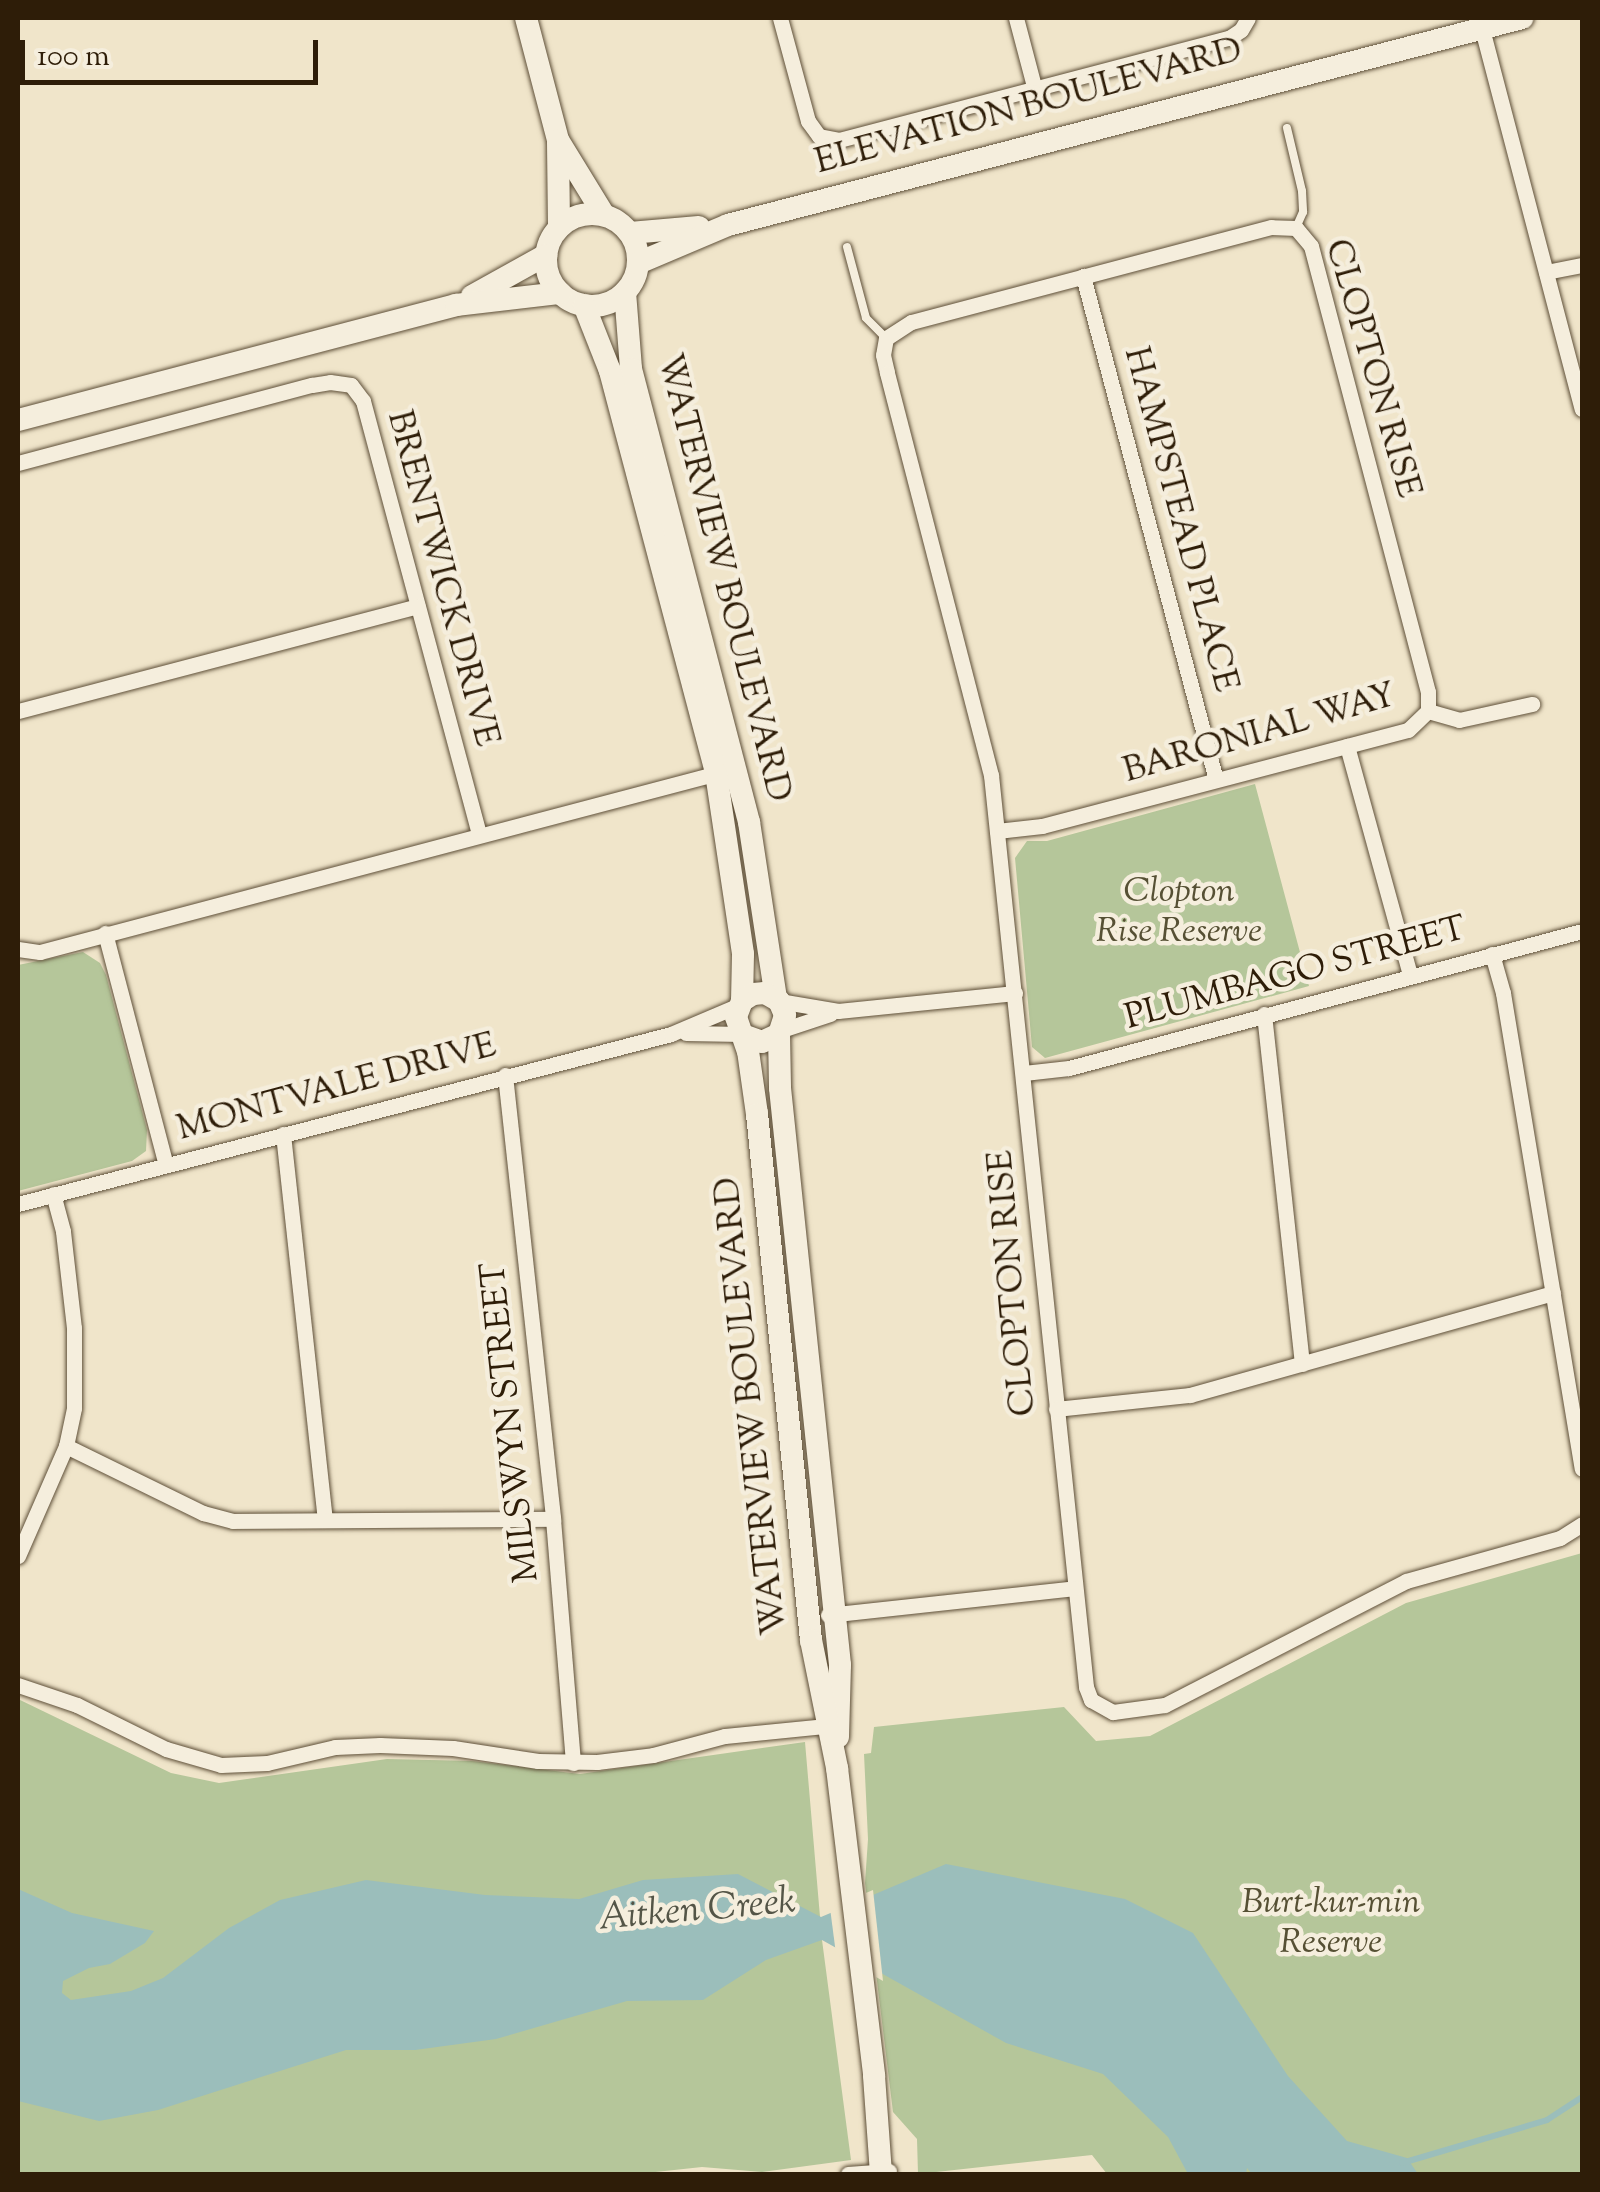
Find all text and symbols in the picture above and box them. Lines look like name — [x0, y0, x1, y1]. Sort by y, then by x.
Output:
scale bar — [25, 20, 322, 82]
street label: ELEVATION BOULEVARD — [811, 31, 1247, 185]
text: 100 m — [37, 36, 110, 79]
street label: CLOPTON RISE — [1314, 235, 1428, 503]
street label: HAMPSTEAD PLACE — [1113, 343, 1245, 697]
street label: WATERVIEW BOULEVARD — [646, 350, 798, 806]
street label: BRENTWICK DRIVE — [376, 406, 506, 752]
street label: BARONIAL WAY — [1119, 676, 1401, 794]
park label: Clopton Rise Reserve — [1096, 872, 1262, 954]
street label: PLUMBAGO STREET — [1121, 909, 1471, 1041]
street label: MONTVALE DRIVE — [173, 1026, 501, 1152]
street label: CLOPTON RISE — [981, 1148, 1047, 1418]
street label: WATERVIEW BOULEVARD — [708, 1175, 798, 1637]
street label: MILSWYN STREET — [474, 1260, 550, 1584]
water label: Aitken Creek — [596, 1881, 798, 1943]
park label: Burt-kur-min Reserve — [1242, 1883, 1420, 1965]

